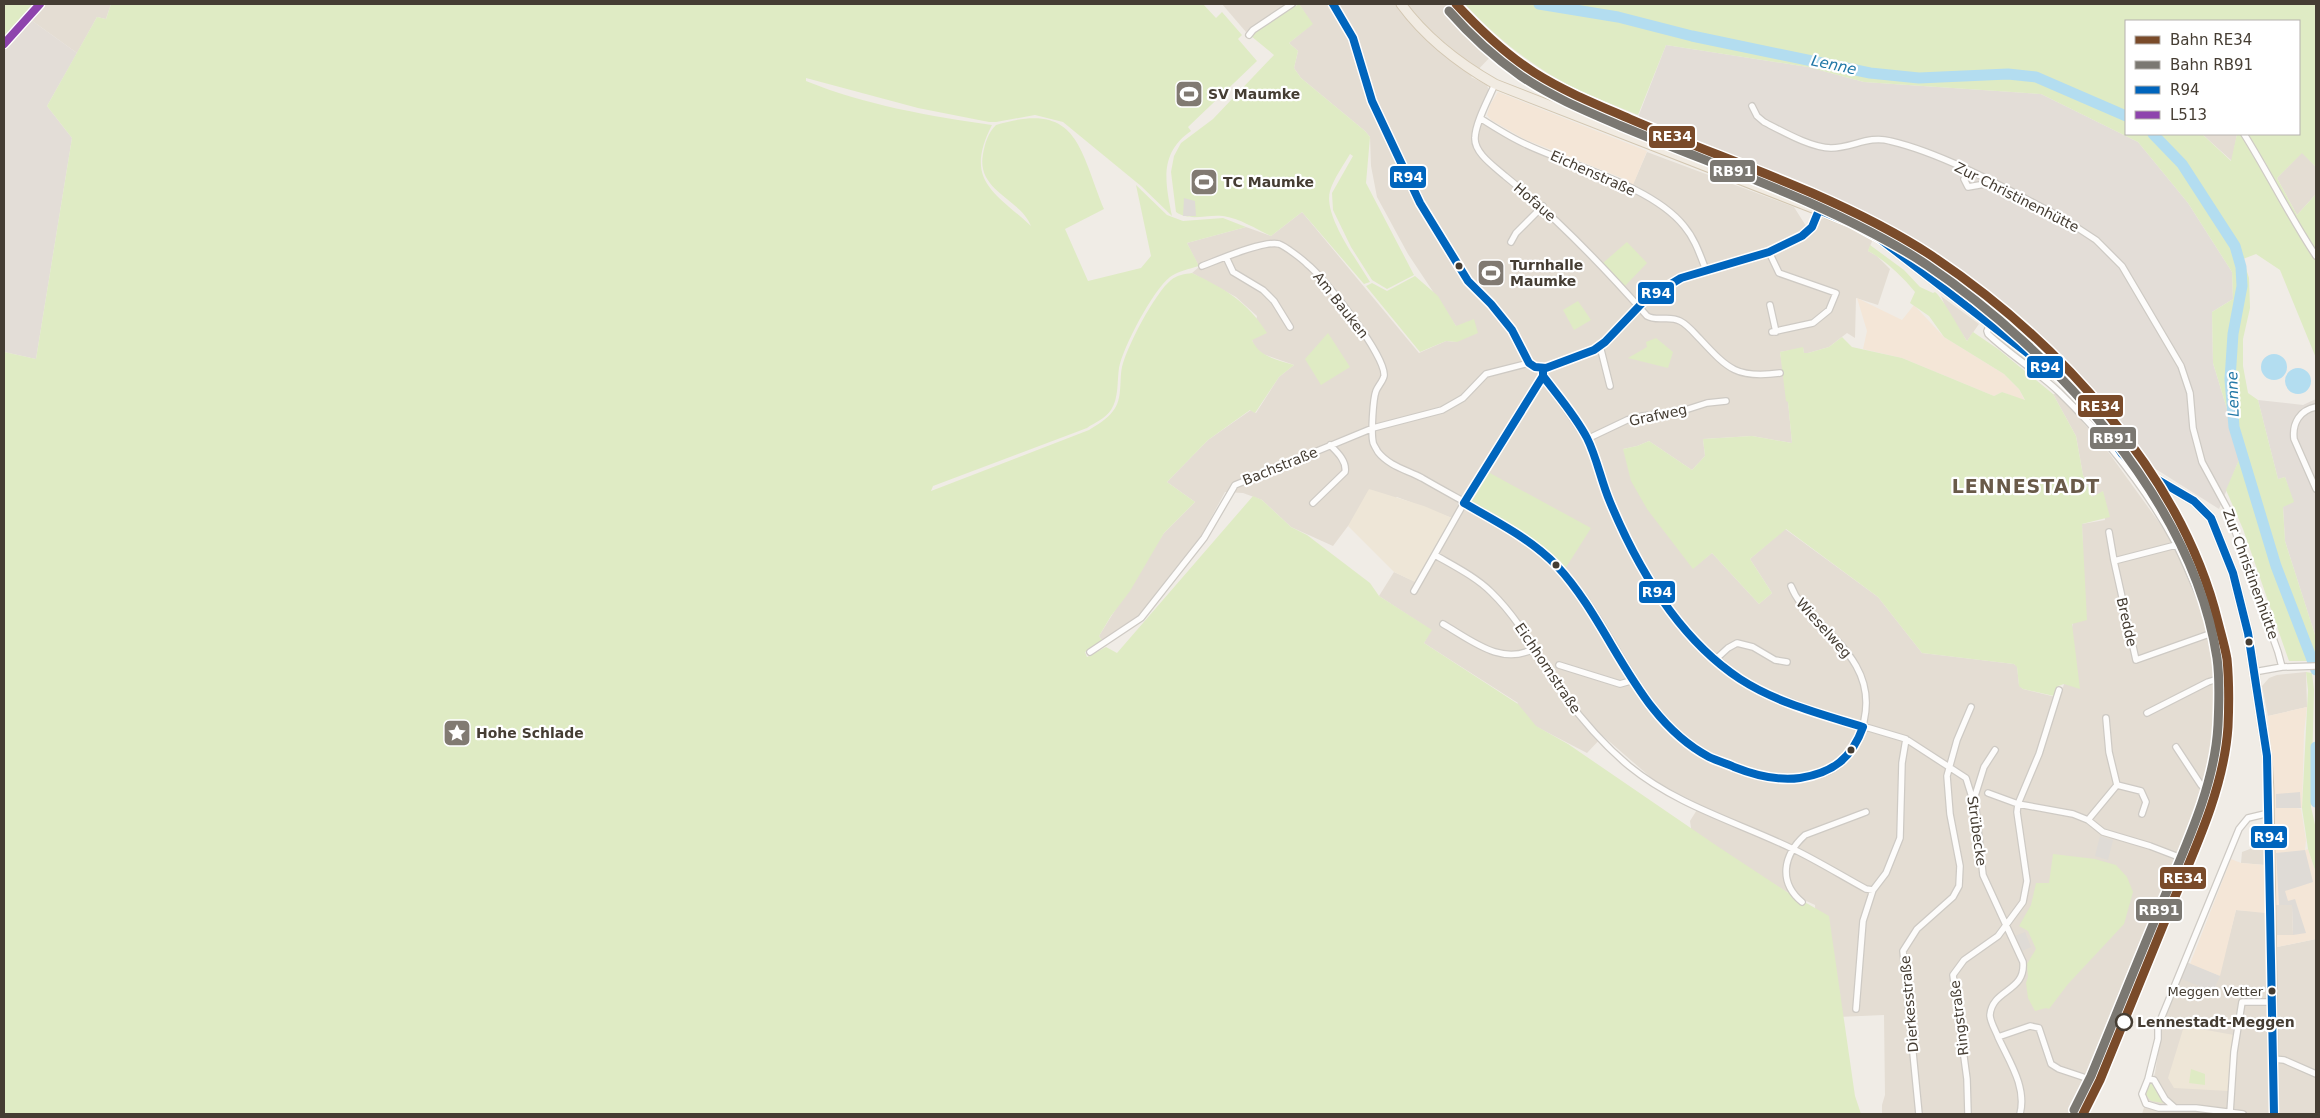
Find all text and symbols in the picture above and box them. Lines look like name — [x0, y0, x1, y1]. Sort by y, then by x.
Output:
legend — [2125, 20, 2300, 135]
text: Bahn RE34 — [2170, 31, 2252, 49]
water label: Lenne — [1810, 51, 1858, 79]
text: Bahn RB91 — [2170, 56, 2253, 74]
sports icon: SV Maumke — [1174, 79, 1204, 109]
text: R94 — [2170, 81, 2200, 99]
place label: SV Maumke — [1208, 86, 1300, 102]
text: L513 — [2170, 106, 2207, 124]
line badge: RE34 — [1648, 125, 1696, 149]
text: RE34 — [1652, 128, 1692, 144]
street label: Eichenstraße — [1548, 147, 1638, 199]
line badge: RB91 — [1709, 159, 1756, 183]
street label: Zur Christinenhütte — [1952, 159, 2082, 235]
text: RB91 — [1713, 163, 1753, 179]
line badge: R94 — [1389, 165, 1427, 189]
sports icon: TC Maumke — [1189, 167, 1219, 197]
text: R94 — [1393, 169, 1423, 185]
place label: TC Maumke — [1223, 174, 1314, 190]
street label: Hofaue — [1511, 180, 1559, 224]
place label: Turnhalle Maumke — [1510, 257, 1583, 289]
sports icon: Turnhalle Maumke — [1476, 258, 1506, 288]
unlabelled marker — [1454, 261, 1464, 271]
street label: Am Bauken — [1310, 269, 1372, 341]
line badge: R94 — [1637, 281, 1675, 305]
text: R94 — [1641, 285, 1671, 301]
line badge: R94 — [2026, 355, 2064, 379]
text: R94 — [2030, 359, 2060, 375]
water label: Lenne — [2223, 371, 2243, 417]
line badge: RE34 — [2077, 394, 2124, 418]
text: RE34 — [2080, 398, 2120, 414]
street label: Grafweg — [1628, 401, 1688, 429]
line badge: RB91 — [2089, 426, 2137, 450]
text: RB91 — [2093, 430, 2133, 446]
street label: Bachstraße — [1240, 444, 1320, 488]
district label: LENNESTADT — [1952, 475, 2100, 497]
street label: Zur Christinenhütte — [2220, 507, 2282, 641]
unlabelled marker — [1551, 560, 1561, 570]
line badge: R94 — [1638, 580, 1676, 604]
text: R94 — [1642, 584, 1672, 600]
street label: Wieselweg — [1793, 595, 1855, 661]
street label: Bredde — [2114, 596, 2140, 648]
street label: Eichhornstraße — [1512, 620, 1584, 716]
unlabelled marker — [2244, 637, 2254, 647]
place icon: Hohe Schlade — [442, 718, 472, 748]
place label: Hohe Schlade — [476, 725, 584, 741]
unlabelled marker — [1846, 745, 1856, 755]
street label: Strübecke — [1964, 795, 1990, 867]
line badge: R94 — [2250, 825, 2288, 849]
text: R94 — [2254, 829, 2284, 845]
line badge: RE34 — [2159, 866, 2207, 890]
text: RE34 — [2163, 870, 2203, 886]
line badge: RB91 — [2135, 898, 2183, 922]
text: RB91 — [2139, 902, 2179, 918]
street label: Dierkesstraße — [1897, 955, 1921, 1053]
street label: Ringstraße — [1946, 979, 1972, 1057]
place label: Meggen Vetter — [2167, 984, 2264, 999]
marker: Meggen Vetter — [2267, 986, 2277, 996]
marker: Lennestadt-Meggen — [2115, 1013, 2133, 1031]
place label: Lennestadt-Meggen — [2137, 1014, 2295, 1030]

